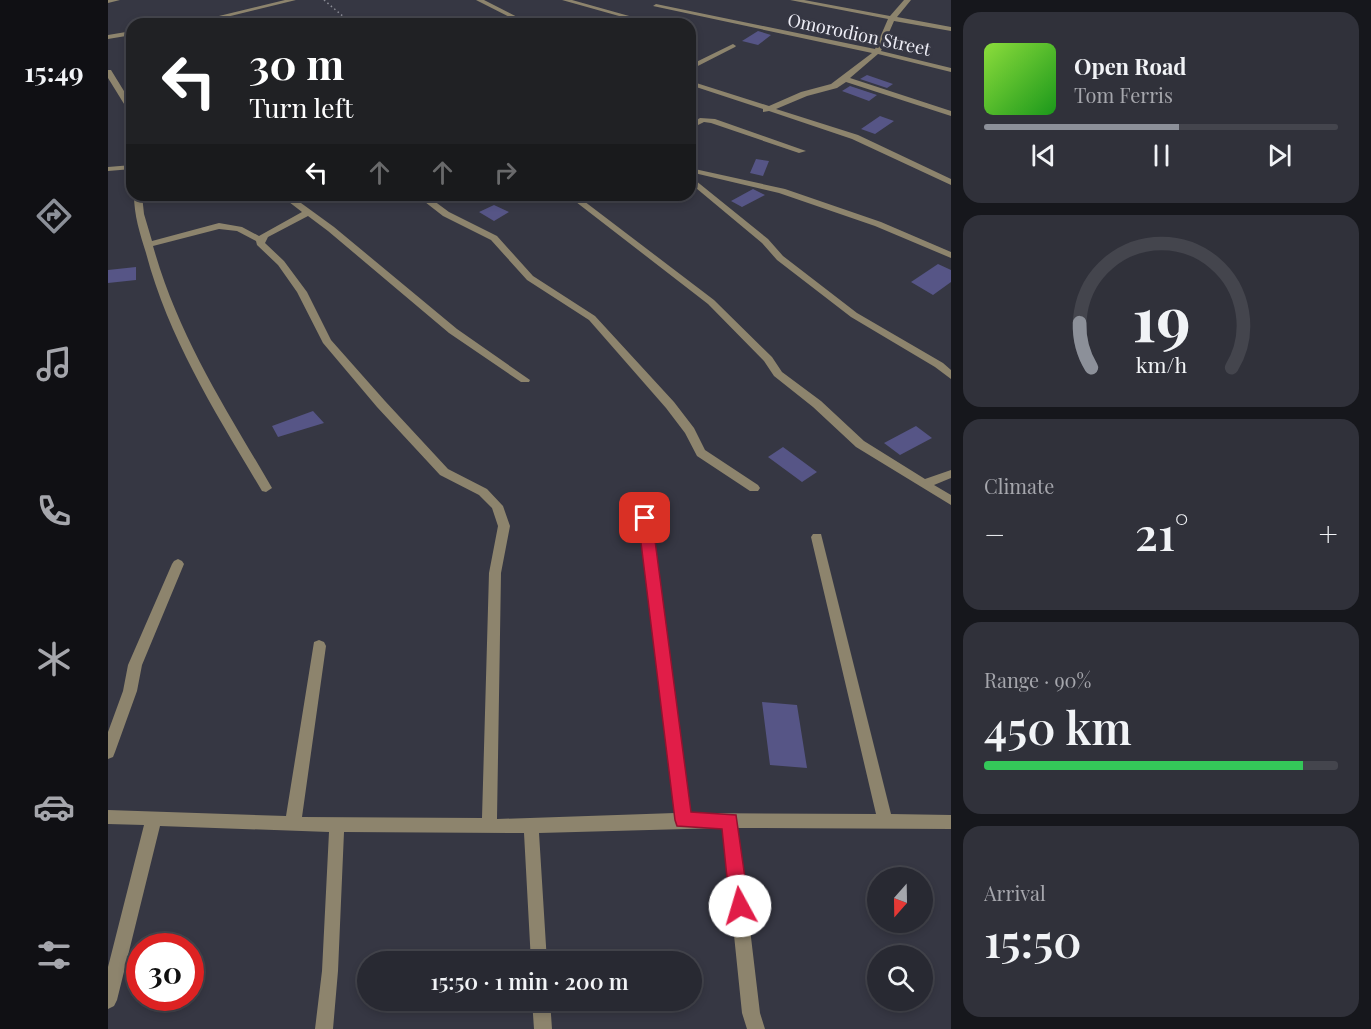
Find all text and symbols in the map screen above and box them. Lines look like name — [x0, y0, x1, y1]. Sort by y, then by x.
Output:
street label: Omorodion Street — [785, 7, 934, 61]
text: 30 m — [249, 35, 344, 91]
icon: left — [150, 42, 228, 120]
text: Open Road — [1074, 51, 1186, 81]
text: 15:49 — [24, 53, 84, 89]
text: Tom Ferris — [1074, 81, 1173, 108]
text: Turn left — [249, 89, 353, 125]
icon: previous — [1027, 139, 1060, 172]
icon: pause — [1145, 139, 1178, 172]
icon: next — [1263, 139, 1296, 172]
icon: left — [300, 156, 333, 189]
icon: ahead — [363, 156, 396, 189]
icon: ahead — [426, 156, 459, 189]
icon: right — [489, 156, 522, 189]
icon: directions — [33, 195, 75, 237]
text: 19 — [1132, 274, 1190, 358]
icon: music — [33, 343, 75, 385]
text: km/h — [1135, 351, 1187, 379]
text: Climate — [984, 472, 1054, 499]
icon: phone — [33, 490, 75, 532]
pin — [619, 492, 670, 543]
icon: arrive — [628, 501, 661, 534]
text: 21° — [1135, 502, 1189, 562]
text: − — [984, 511, 1005, 555]
text: + — [1319, 511, 1338, 555]
icon: climate — [33, 638, 75, 680]
text: Range · 90% — [984, 666, 1091, 693]
text: 450 km — [984, 696, 1132, 756]
icon: car — [33, 786, 75, 828]
north arrow — [867, 867, 933, 933]
map controls — [867, 867, 933, 1011]
position arrow — [708, 874, 772, 938]
text: Arrival — [984, 879, 1046, 906]
text: 15:50 — [984, 909, 1082, 969]
speed limit sign: 30 — [126, 933, 204, 1011]
icon: filters — [33, 934, 75, 976]
button: search — [867, 945, 933, 1011]
text: 15:50 · 1 min · 200 m — [430, 966, 629, 996]

